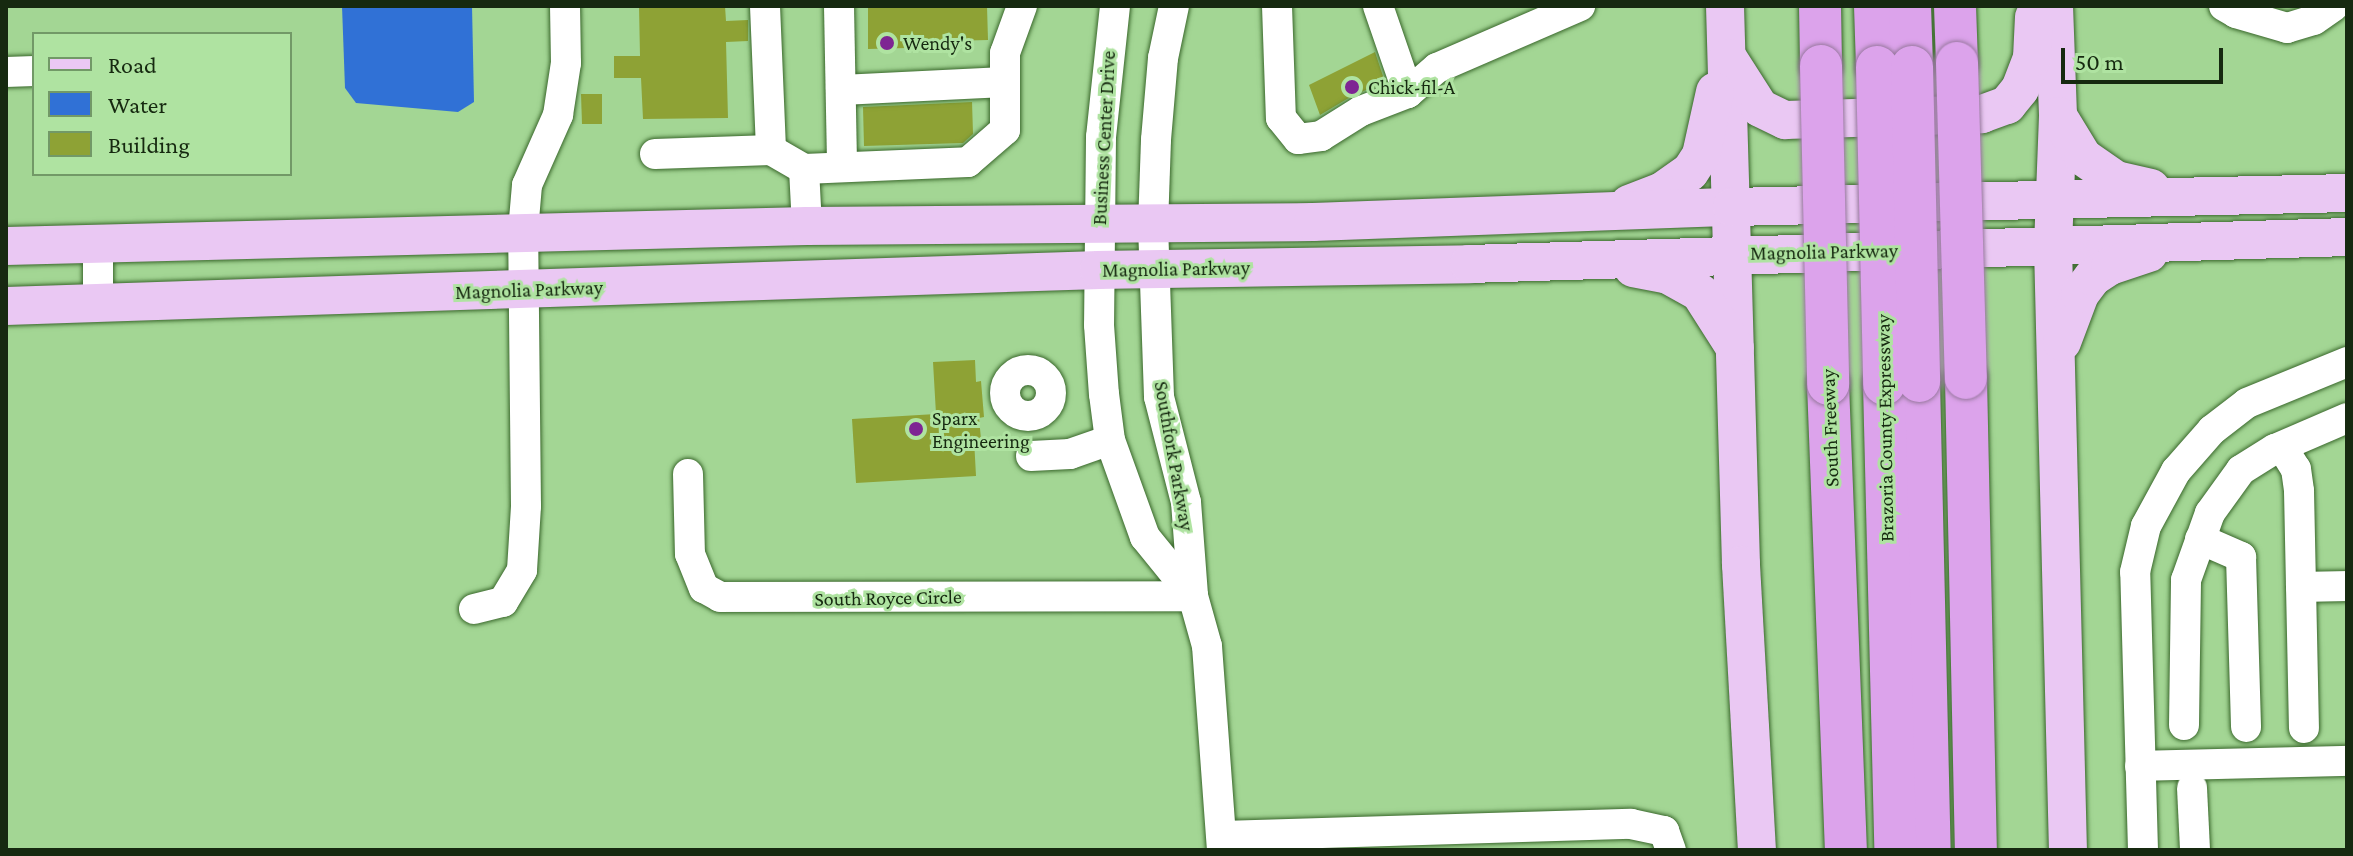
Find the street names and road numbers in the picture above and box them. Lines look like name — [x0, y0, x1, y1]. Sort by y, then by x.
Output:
street label: Business Center Drive — [1087, 50, 1121, 226]
street label: Magnolia Parkway — [1750, 239, 1898, 265]
street label: Magnolia Parkway — [1102, 256, 1250, 282]
street label: Magnolia Parkway — [455, 275, 603, 305]
street label: Brazoria County Expressway — [1871, 314, 1899, 542]
street label: South Freeway — [1816, 369, 1844, 487]
street label: Southfork Parkway — [1149, 379, 1199, 533]
street label: South Royce Circle — [814, 585, 962, 611]

